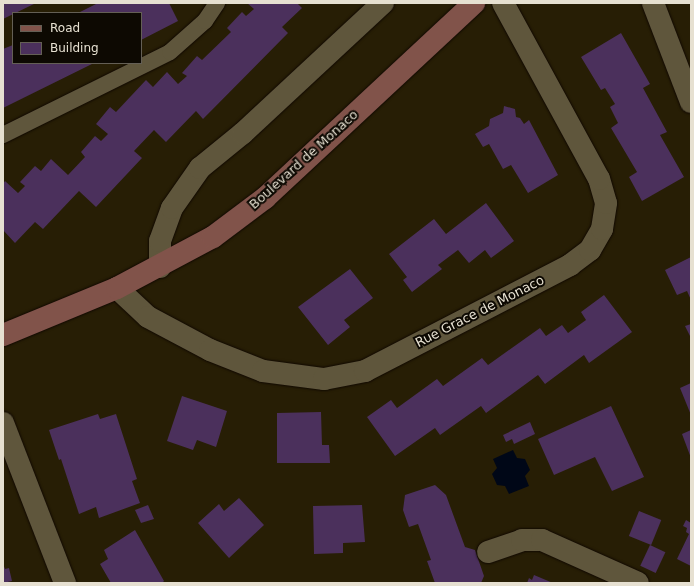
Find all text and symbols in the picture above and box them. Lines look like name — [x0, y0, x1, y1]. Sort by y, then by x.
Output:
legend — [12, 12, 142, 64]
text: Road — [50, 21, 80, 35]
text: Building — [50, 41, 99, 55]
street label: Boulevard de Monaco — [246, 107, 362, 213]
street label: Rue Grace de Monaco — [413, 273, 547, 351]

